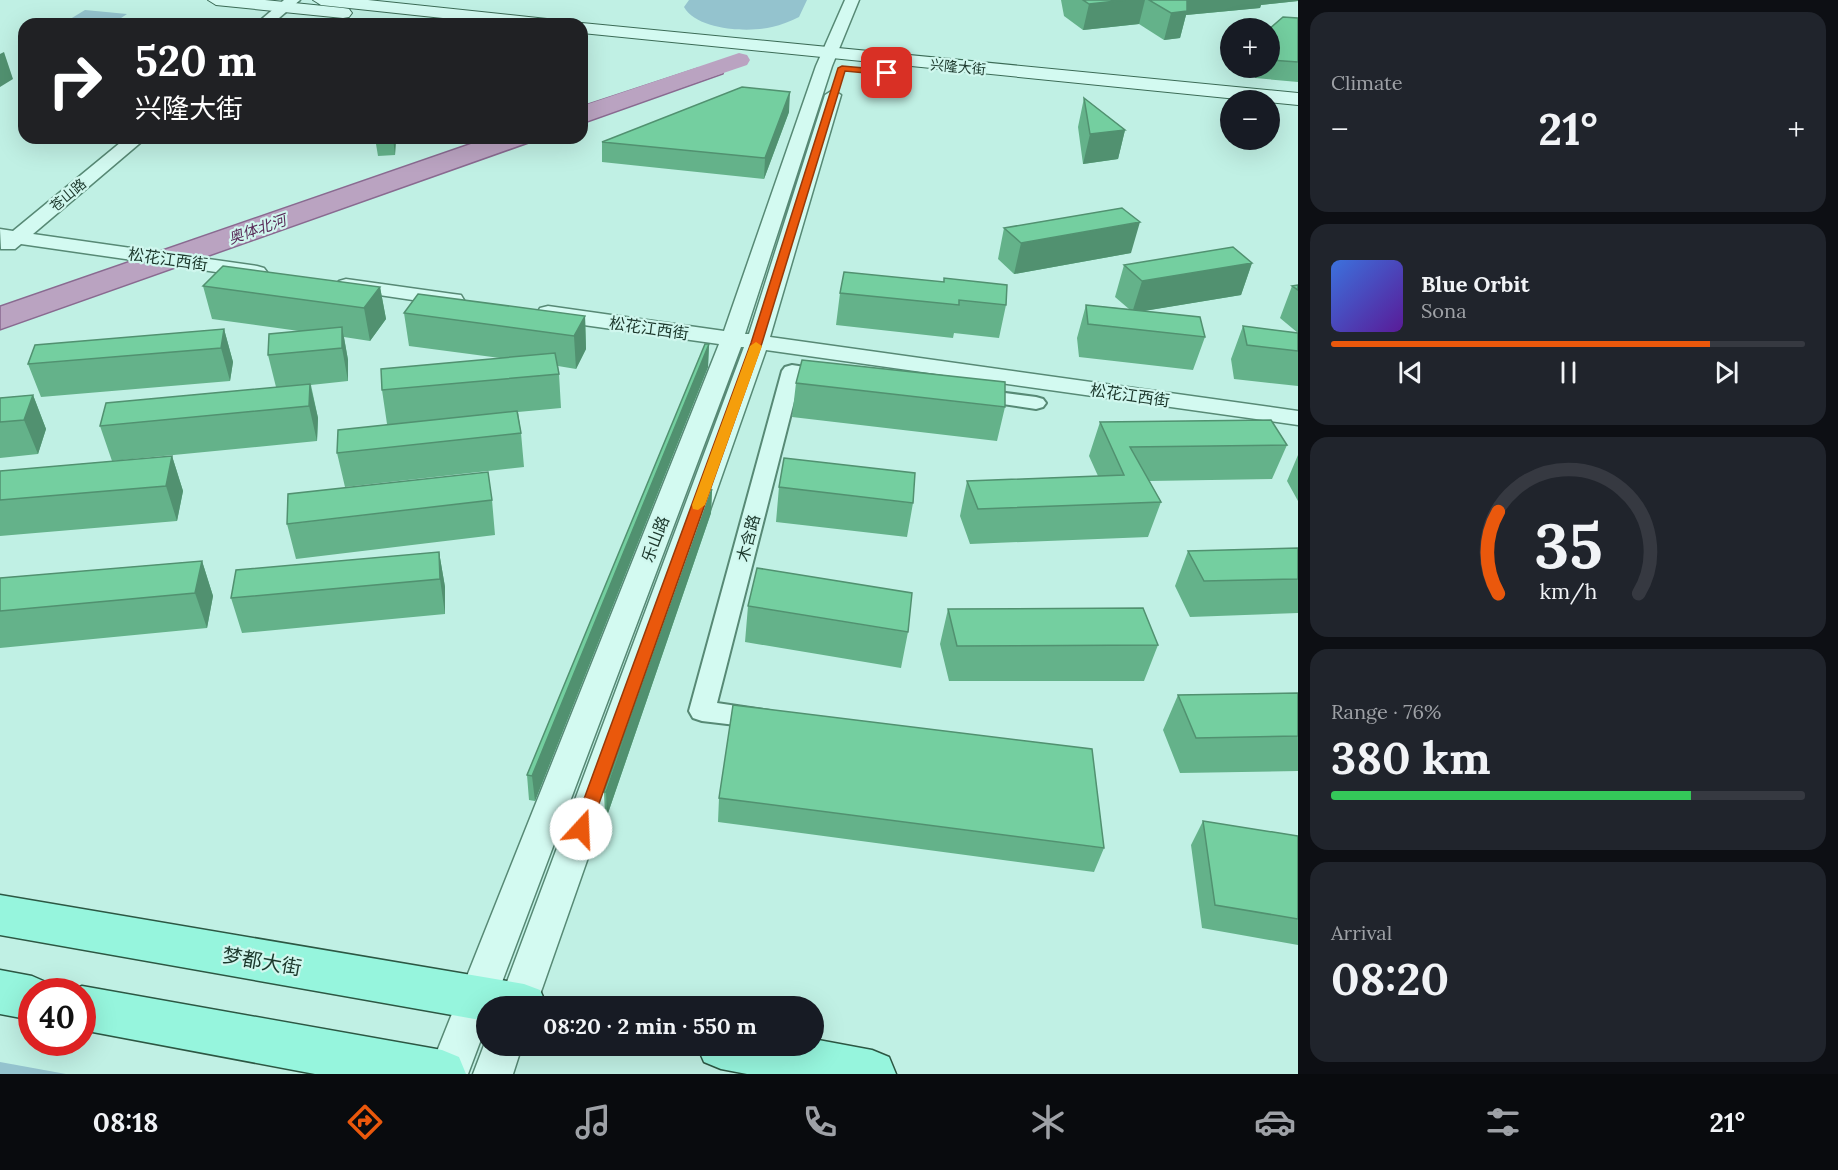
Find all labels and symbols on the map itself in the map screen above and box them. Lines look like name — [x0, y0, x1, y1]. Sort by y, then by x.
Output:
pin — [861, 47, 912, 98]
street label: 兴隆大街 — [929, 56, 987, 78]
street label: 苍山路 — [46, 175, 90, 215]
water label: 奥体北河 — [226, 209, 291, 248]
street label: 松花江西街 — [127, 244, 209, 274]
street label: 松花江西街 — [608, 313, 690, 343]
street label: 松花江西街 — [1089, 380, 1171, 410]
street label: 木含路 — [732, 512, 764, 564]
street label: 乐山路 — [637, 513, 673, 565]
position arrow — [549, 797, 613, 861]
street label: 梦都大街 — [220, 942, 304, 980]
speed limit sign: 40 — [18, 978, 96, 1056]

